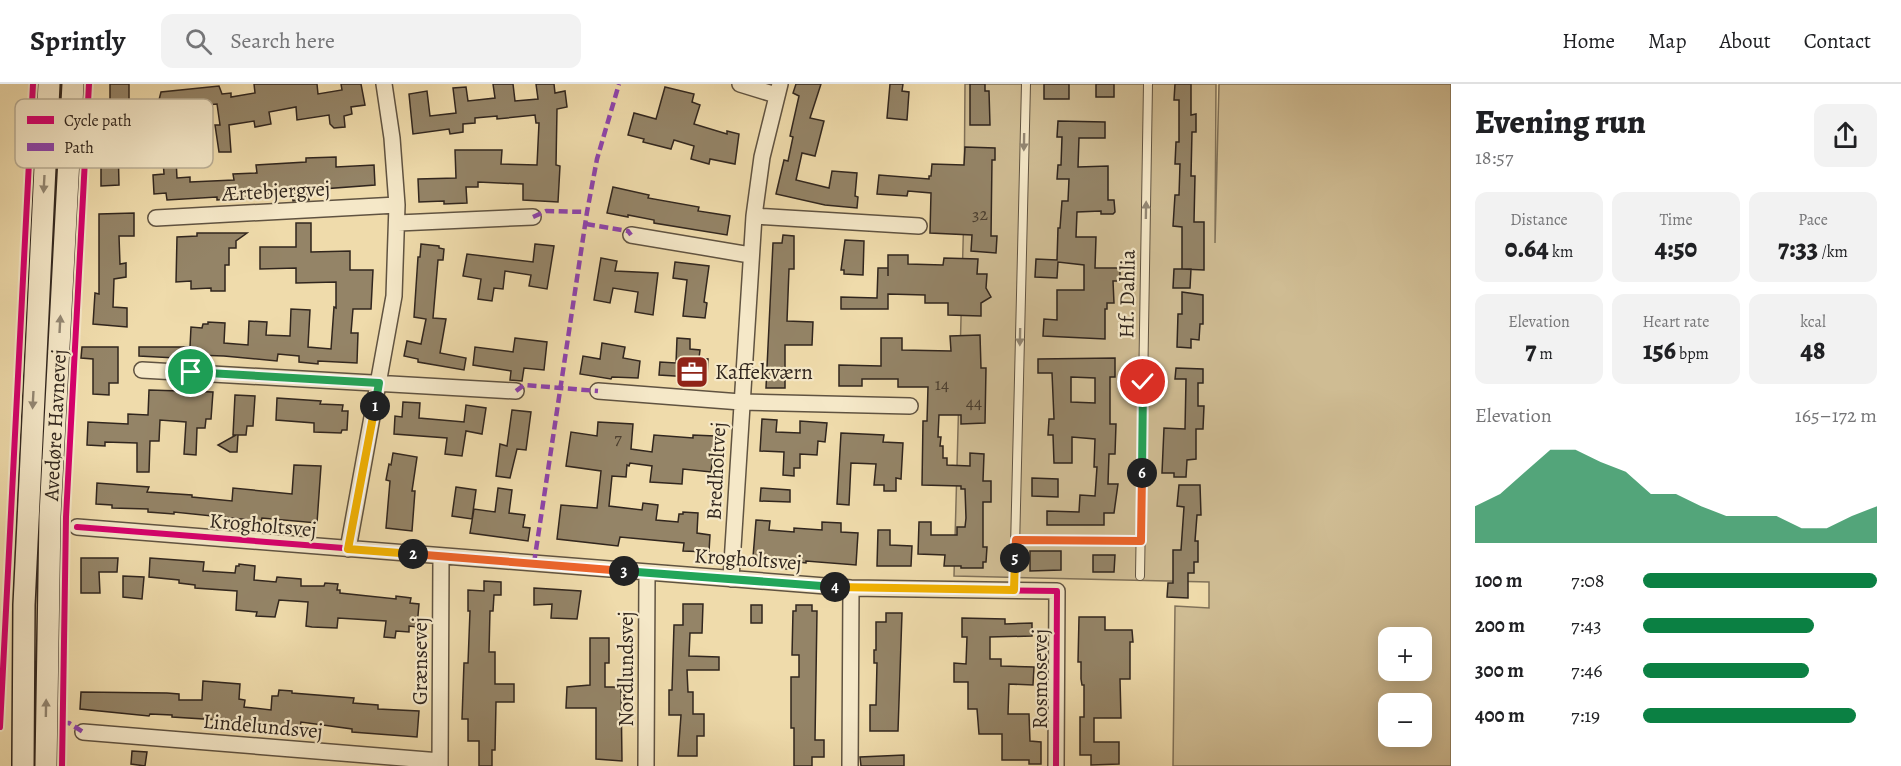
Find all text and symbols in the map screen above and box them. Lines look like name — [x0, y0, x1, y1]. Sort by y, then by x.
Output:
search box — [161, 14, 581, 68]
text: Sprintly — [30, 22, 125, 60]
icon: search — [182, 25, 215, 58]
text: Search here — [230, 26, 335, 56]
text: Home — [1562, 27, 1615, 55]
text: Map — [1648, 27, 1686, 55]
text: About — [1719, 27, 1771, 55]
text: Contact — [1804, 27, 1871, 55]
legend — [15, 99, 213, 168]
text: Evening run — [1475, 99, 1646, 144]
button: share — [1814, 104, 1877, 167]
text: Cycle path — [64, 110, 132, 132]
one-way arrow — [1020, 133, 1029, 152]
text: Path — [64, 137, 94, 159]
text: 18:57 — [1475, 144, 1513, 171]
street label: Ærtebjergvej — [220, 174, 331, 208]
one-way arrow — [39, 175, 48, 194]
one-way arrow — [1141, 200, 1151, 219]
house number: 32 — [972, 202, 988, 226]
text: Distance — [1510, 209, 1568, 231]
text: Time — [1659, 209, 1693, 231]
text: Pace — [1798, 209, 1828, 231]
text: 0.64 — [1505, 231, 1549, 266]
text: 4:50 — [1655, 231, 1697, 266]
text: 7:33 — [1778, 231, 1818, 266]
text: km — [1549, 241, 1573, 263]
text: /km — [1818, 241, 1848, 263]
street label: Hf. Dahlia — [1112, 249, 1142, 339]
text: Elevation — [1508, 311, 1570, 333]
text: Heart rate — [1643, 311, 1709, 333]
text: kcal — [1800, 311, 1826, 333]
one-way arrow — [56, 314, 65, 333]
one-way arrow — [1016, 328, 1025, 347]
text: 7 — [1525, 333, 1536, 368]
text: 156 — [1643, 333, 1676, 368]
text: 48 — [1801, 333, 1825, 368]
text: m — [1536, 343, 1553, 365]
text: bpm — [1676, 343, 1709, 365]
pin — [165, 346, 216, 397]
street label: Avedøre Havnevej — [37, 348, 73, 503]
office icon: Kaffekværn — [674, 354, 710, 390]
icon: arrive — [174, 355, 207, 388]
pin — [1117, 356, 1168, 407]
place label: Kaffekværn — [715, 358, 813, 386]
icon: check — [1126, 365, 1159, 398]
house number: 14 — [935, 372, 949, 396]
house number: 44 — [966, 390, 982, 414]
one-way arrow — [29, 391, 38, 410]
pin: 1 — [360, 391, 390, 421]
text: 1 — [372, 395, 378, 417]
text: Elevation — [1475, 402, 1552, 429]
text: 165–172 m — [1795, 402, 1877, 429]
street label: Bredholtvej — [699, 421, 733, 521]
house number: 7 — [614, 426, 622, 450]
pin: 6 — [1127, 458, 1157, 488]
text: 6 — [1138, 462, 1146, 484]
street label: Krogholtsvej — [208, 506, 318, 544]
pin: 2 — [398, 539, 428, 569]
street label: Krogholtsvej — [693, 541, 803, 577]
text: 2 — [409, 543, 417, 565]
pin: 5 — [1000, 543, 1030, 573]
text: 5 — [1012, 547, 1018, 569]
pin: 3 — [609, 556, 639, 586]
text: 3 — [621, 560, 627, 582]
text: 100 m — [1475, 567, 1523, 594]
text: 7:08 — [1571, 567, 1605, 594]
pin: 4 — [820, 572, 850, 602]
text: 4 — [831, 576, 839, 598]
street label: Nordlundsvej — [612, 611, 640, 727]
text: 200 m — [1475, 612, 1525, 639]
text: 7:43 — [1571, 612, 1602, 639]
street label: Grænsevej — [406, 617, 434, 705]
map controls — [1378, 627, 1432, 747]
button: + — [1378, 627, 1432, 681]
street label: Rosmosevej — [1026, 629, 1054, 729]
text: 300 m — [1475, 657, 1524, 684]
text: 7:46 — [1571, 657, 1602, 684]
button: − — [1378, 693, 1432, 747]
one-way arrow — [41, 698, 50, 717]
text: 400 m — [1475, 702, 1525, 729]
text: 7:19 — [1571, 702, 1600, 729]
street label: Lindelundsvej — [202, 707, 324, 745]

